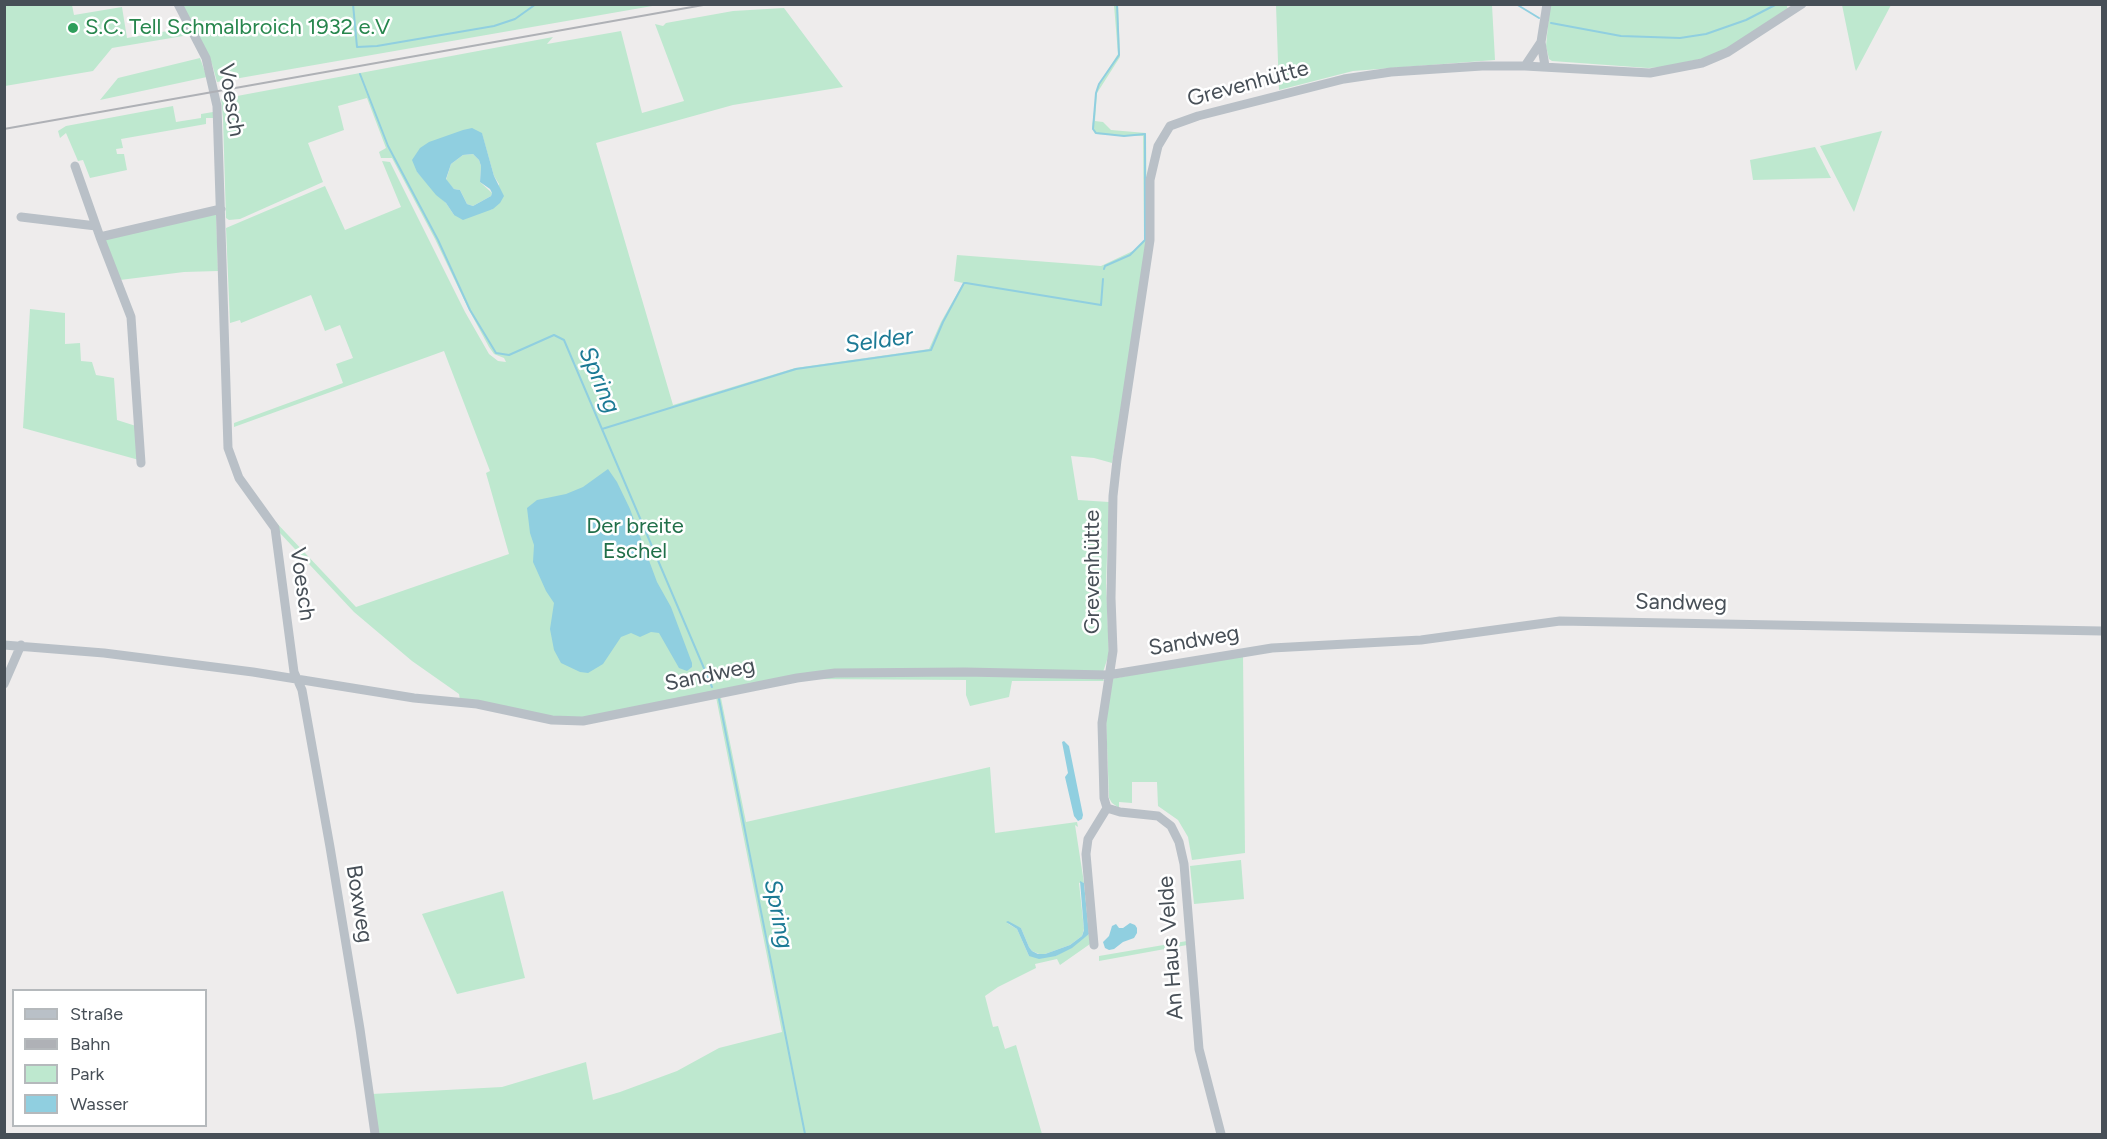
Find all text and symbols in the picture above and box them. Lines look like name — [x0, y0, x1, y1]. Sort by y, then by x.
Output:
place label: S.C. Tell Schmalbroich 1932 e.V — [85, 15, 390, 41]
marker: S.C. Tell Schmalbroich 1932 e.V — [66, 21, 80, 35]
street label: Grevenhütte — [1184, 55, 1312, 113]
street label: Voesch — [212, 62, 250, 138]
water label: Selder — [843, 322, 915, 360]
water label: Spring — [572, 342, 626, 418]
street label: Grevenhütte — [1080, 510, 1106, 634]
park label: Der breite Eschel — [586, 514, 684, 566]
street label: Voesch — [284, 546, 320, 622]
street label: Sandweg — [1635, 589, 1727, 617]
street label: Sandweg — [1146, 620, 1242, 662]
street label: Sandweg — [662, 653, 758, 697]
street label: Boxweg — [340, 863, 378, 945]
street label: An Haus Velde — [1153, 875, 1189, 1021]
water label: Spring — [757, 877, 799, 951]
legend — [12, 989, 207, 1127]
text: Straße — [70, 1003, 123, 1025]
text: Bahn — [70, 1033, 110, 1055]
text: Park — [70, 1063, 104, 1085]
text: Wasser — [70, 1093, 128, 1115]

